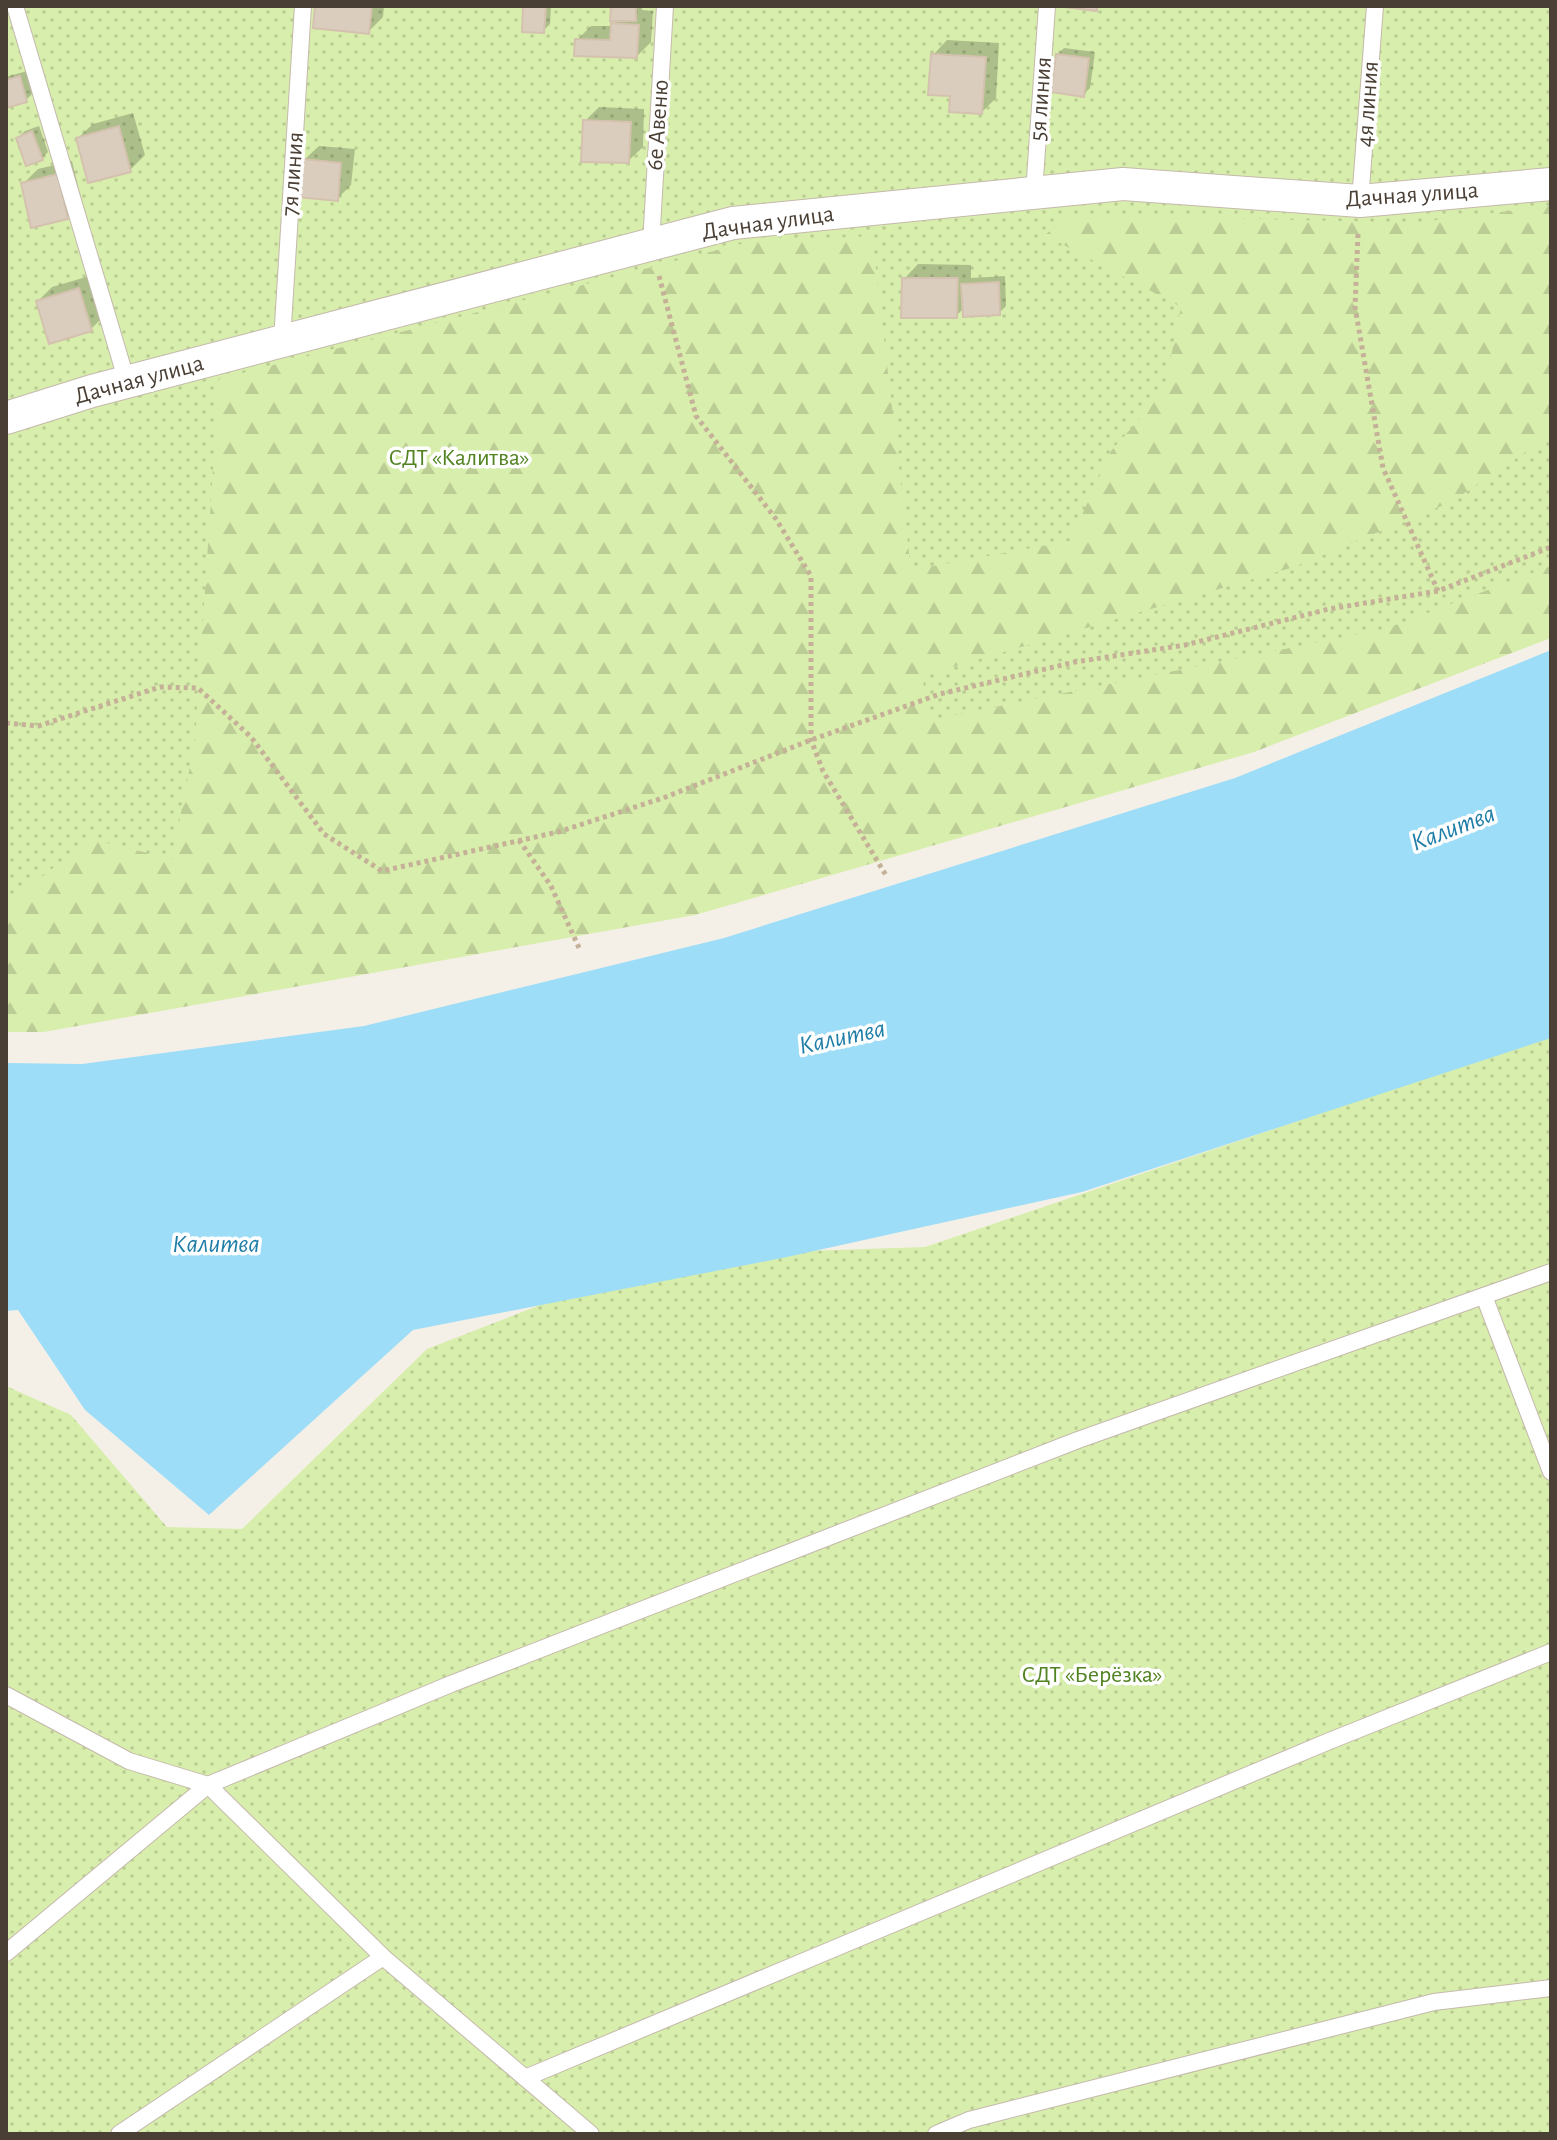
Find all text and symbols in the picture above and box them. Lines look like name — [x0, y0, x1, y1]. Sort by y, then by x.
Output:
street label: 5я линия — [1026, 56, 1056, 142]
street label: 4я линия — [1353, 60, 1383, 148]
street label: 6е Авеню — [643, 79, 673, 171]
street label: 7я линия — [278, 131, 308, 217]
street label: Дачная улица — [1345, 178, 1479, 212]
street label: Дачная улица — [700, 202, 836, 244]
street label: Дачная улица — [72, 351, 206, 409]
park label: СДТ «Калитва» — [388, 446, 530, 470]
water label: Калитва — [1408, 800, 1498, 856]
water label: Калитва — [797, 1015, 887, 1059]
water label: Калитва — [172, 1231, 260, 1257]
park label: СДТ «Берёзка» — [1021, 1663, 1163, 1687]

